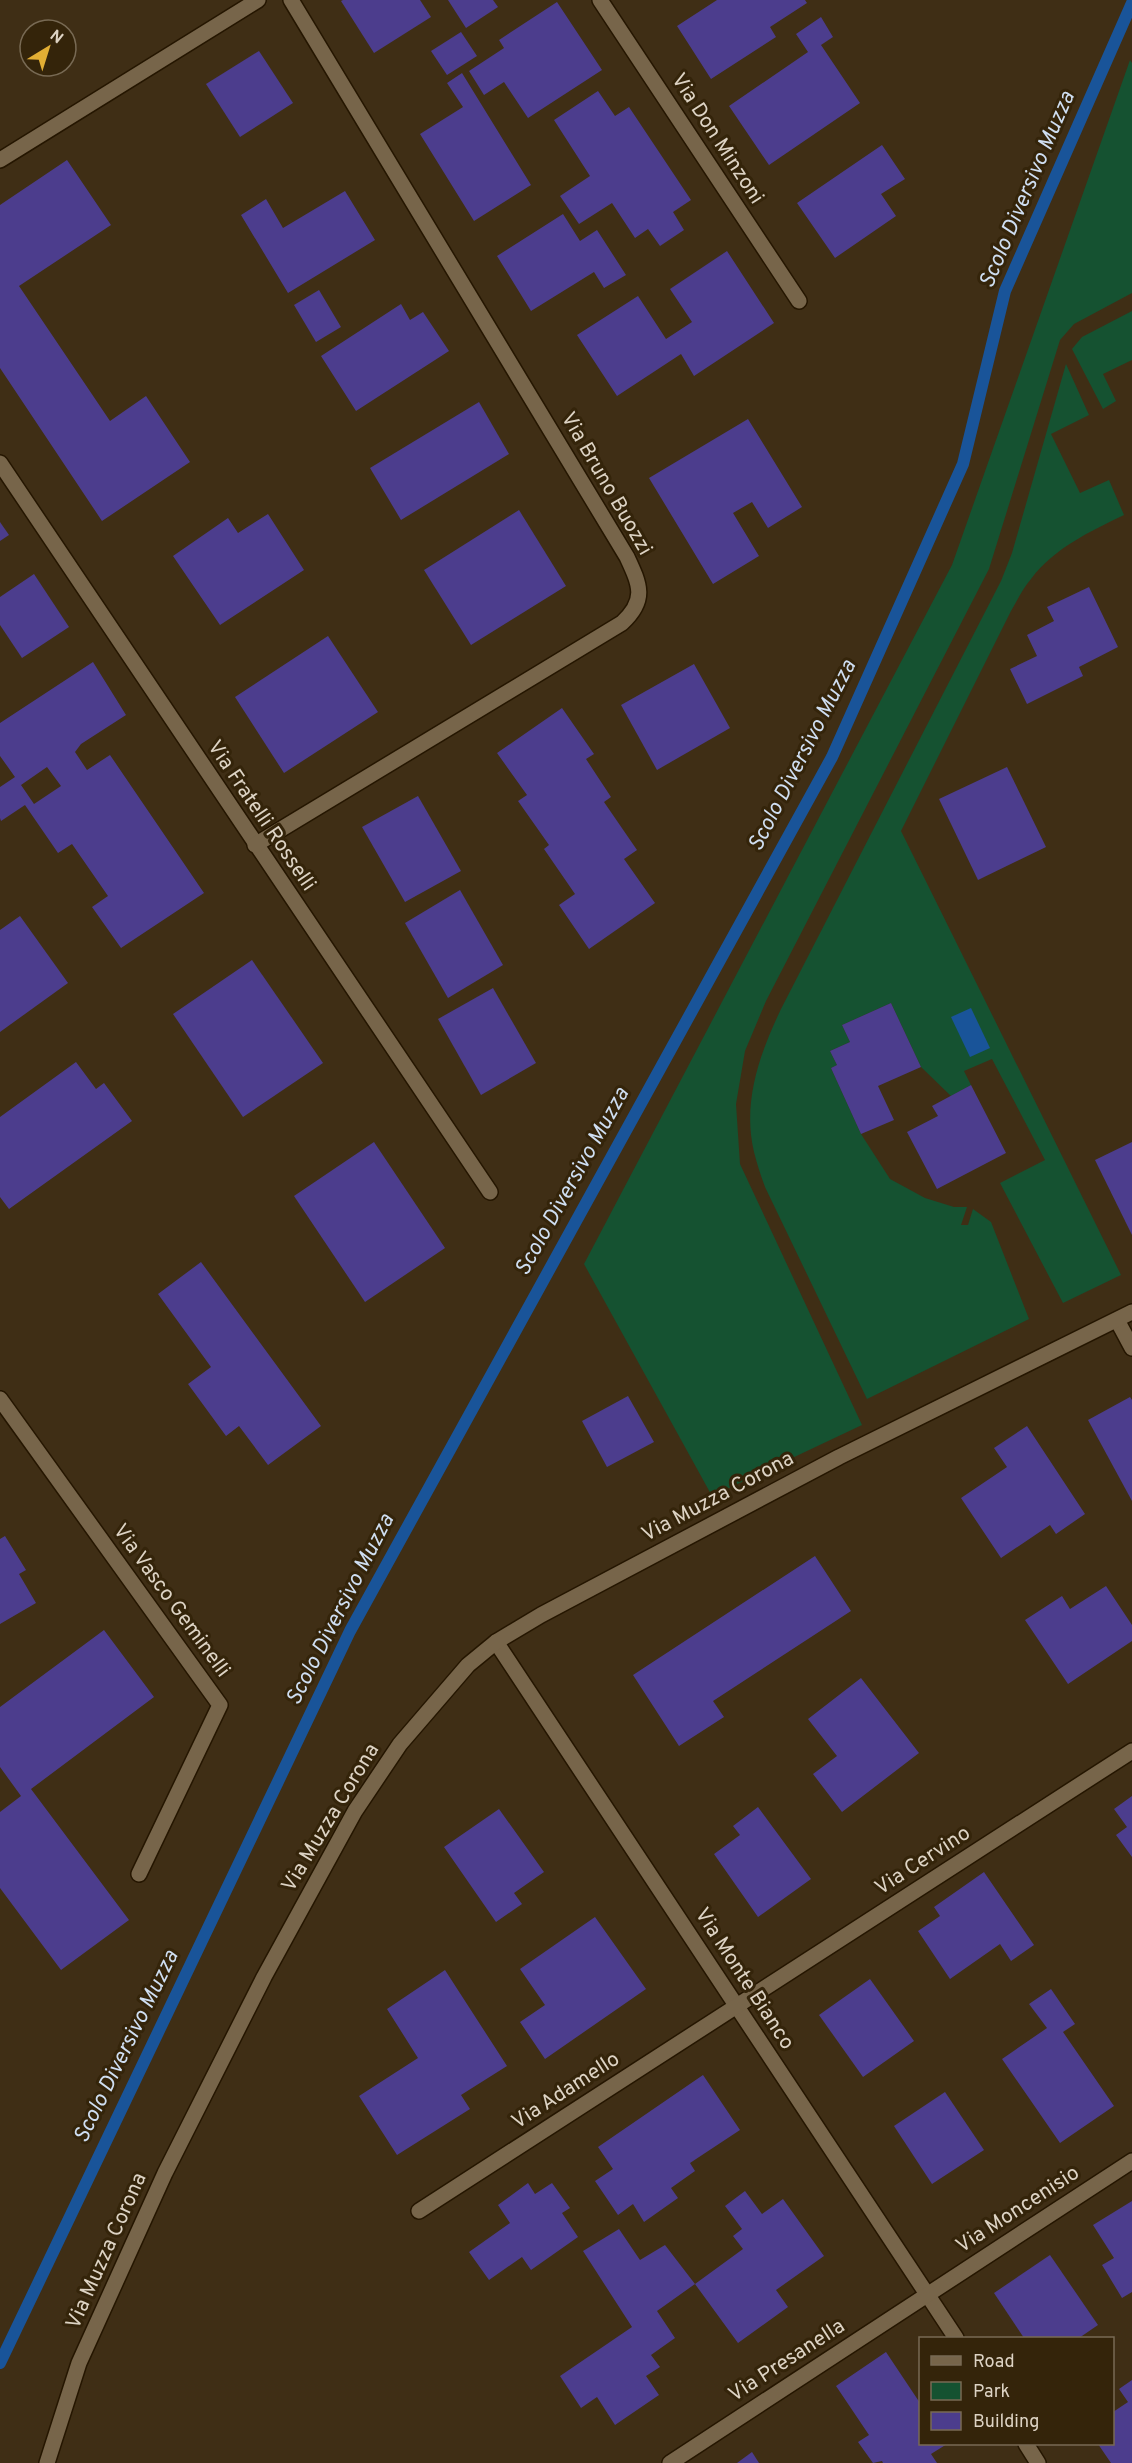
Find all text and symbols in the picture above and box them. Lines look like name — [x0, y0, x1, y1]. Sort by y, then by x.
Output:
north arrow — [18, 18, 78, 78]
text: N — [45, 26, 67, 49]
street label: Via Don Minzoni — [665, 68, 769, 210]
water label: Scolo Diversivo Muzza — [974, 87, 1082, 293]
street label: Via Bruno Buozzi — [554, 408, 658, 560]
water label: Scolo Diversivo Muzza — [743, 655, 863, 856]
street label: Via Fratelli Rosselli — [201, 735, 321, 897]
water label: Scolo Diversivo Muzza — [510, 1083, 636, 1281]
street label: Via Muzza Corona — [637, 1446, 799, 1548]
water label: Scolo Diversivo Muzza — [281, 1509, 401, 1710]
street label: Via Vasco Geminelli — [106, 1519, 236, 1683]
street label: Via Muzza Corona — [276, 1739, 386, 1897]
street label: Via Cervino — [870, 1820, 976, 1902]
street label: Via Monte Bianco — [688, 1903, 800, 2055]
water label: Scolo Diversivo Muzza — [69, 1946, 186, 2148]
street label: Via Adamello — [507, 2046, 625, 2136]
street label: Via Moncenisio — [951, 2160, 1085, 2260]
street label: Via Muzza Corona — [60, 2169, 154, 2333]
street label: Via Presanella — [724, 2313, 850, 2409]
legend — [919, 2337, 1114, 2445]
text: Road — [973, 2351, 1015, 2374]
text: Park — [973, 2381, 1010, 2404]
text: Building — [973, 2411, 1039, 2434]

